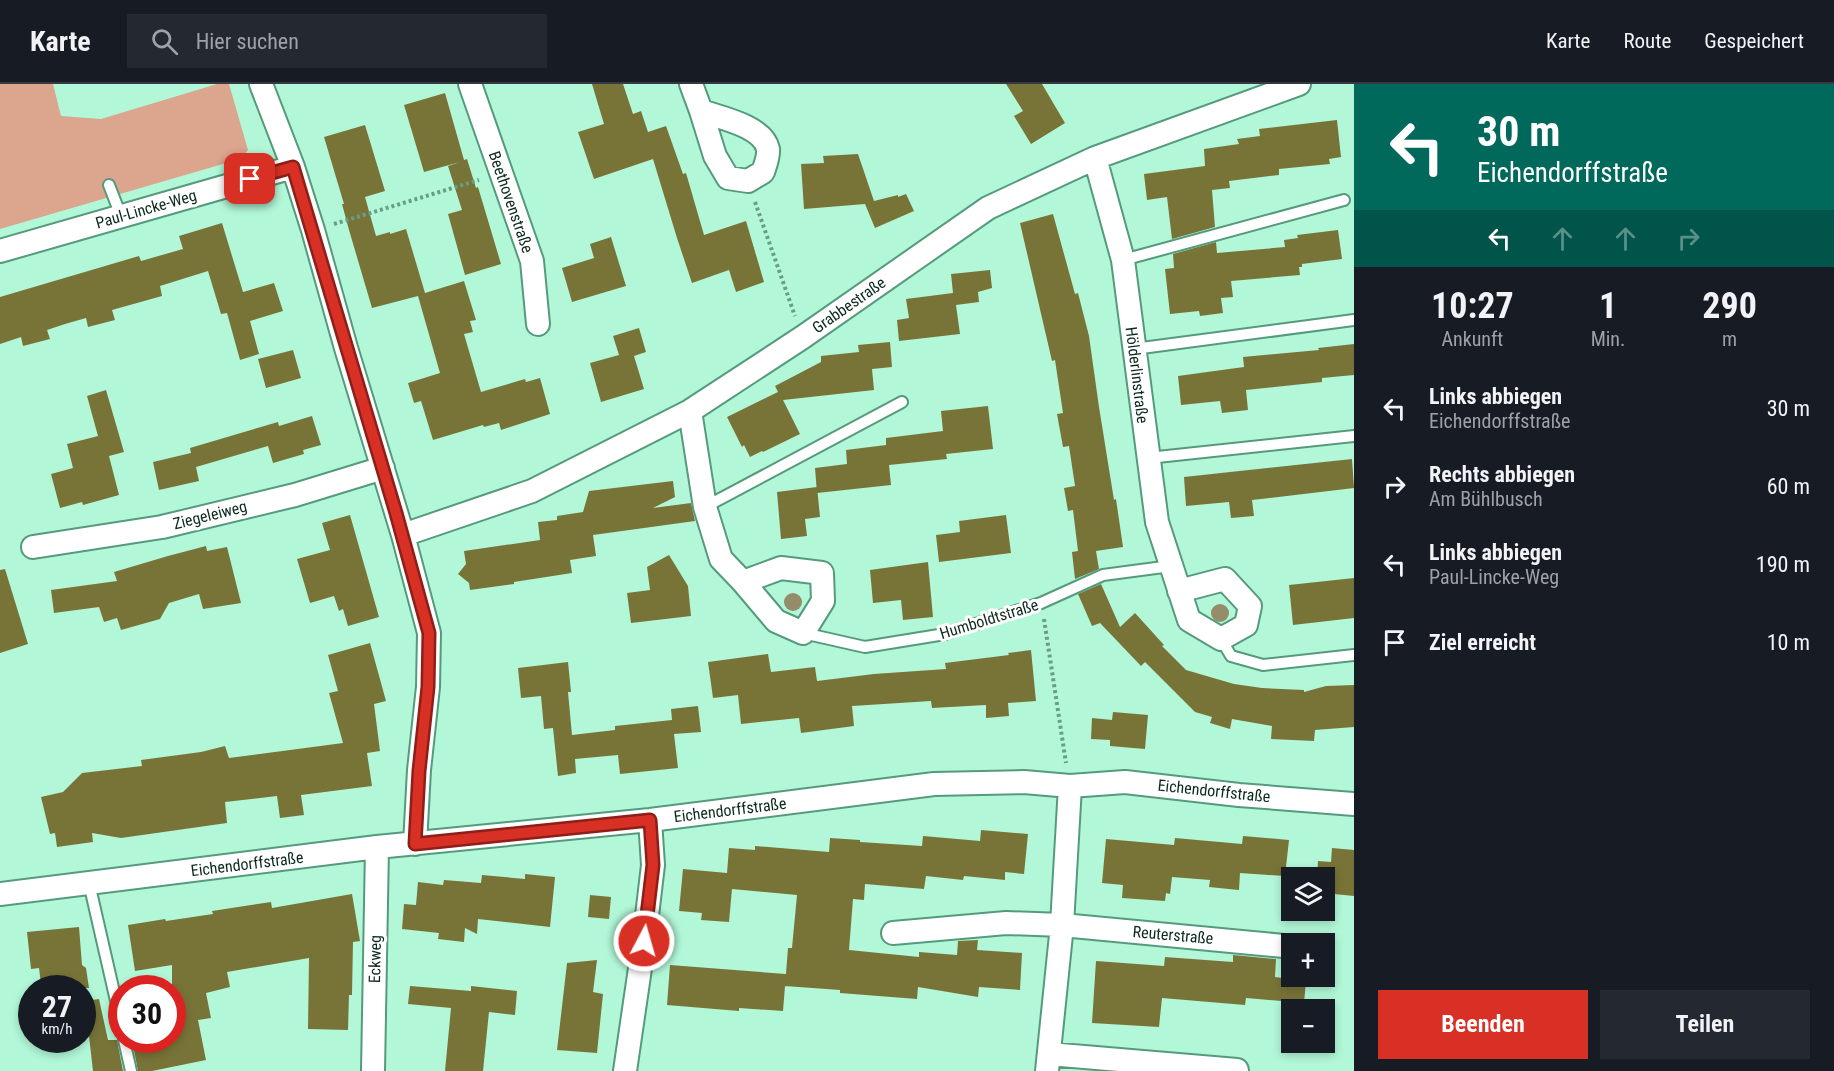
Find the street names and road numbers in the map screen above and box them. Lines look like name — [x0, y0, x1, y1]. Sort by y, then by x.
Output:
street label: Beethovenstraße — [485, 149, 537, 255]
street label: Paul-Lincke-Weg — [93, 186, 199, 232]
street label: Grabbestraße — [809, 273, 889, 337]
street label: Hölderlinstraße — [1122, 326, 1152, 424]
street label: Ziegeleiweg — [171, 497, 249, 533]
street label: Humboldtstraße — [937, 595, 1041, 643]
street label: Eichendorffstraße — [1157, 776, 1271, 806]
street label: Eichendorffstraße — [673, 794, 787, 826]
street label: Eichendorffstraße — [190, 848, 304, 880]
street label: Reuterstraße — [1132, 922, 1214, 948]
street label: Eckweg — [365, 935, 385, 983]

